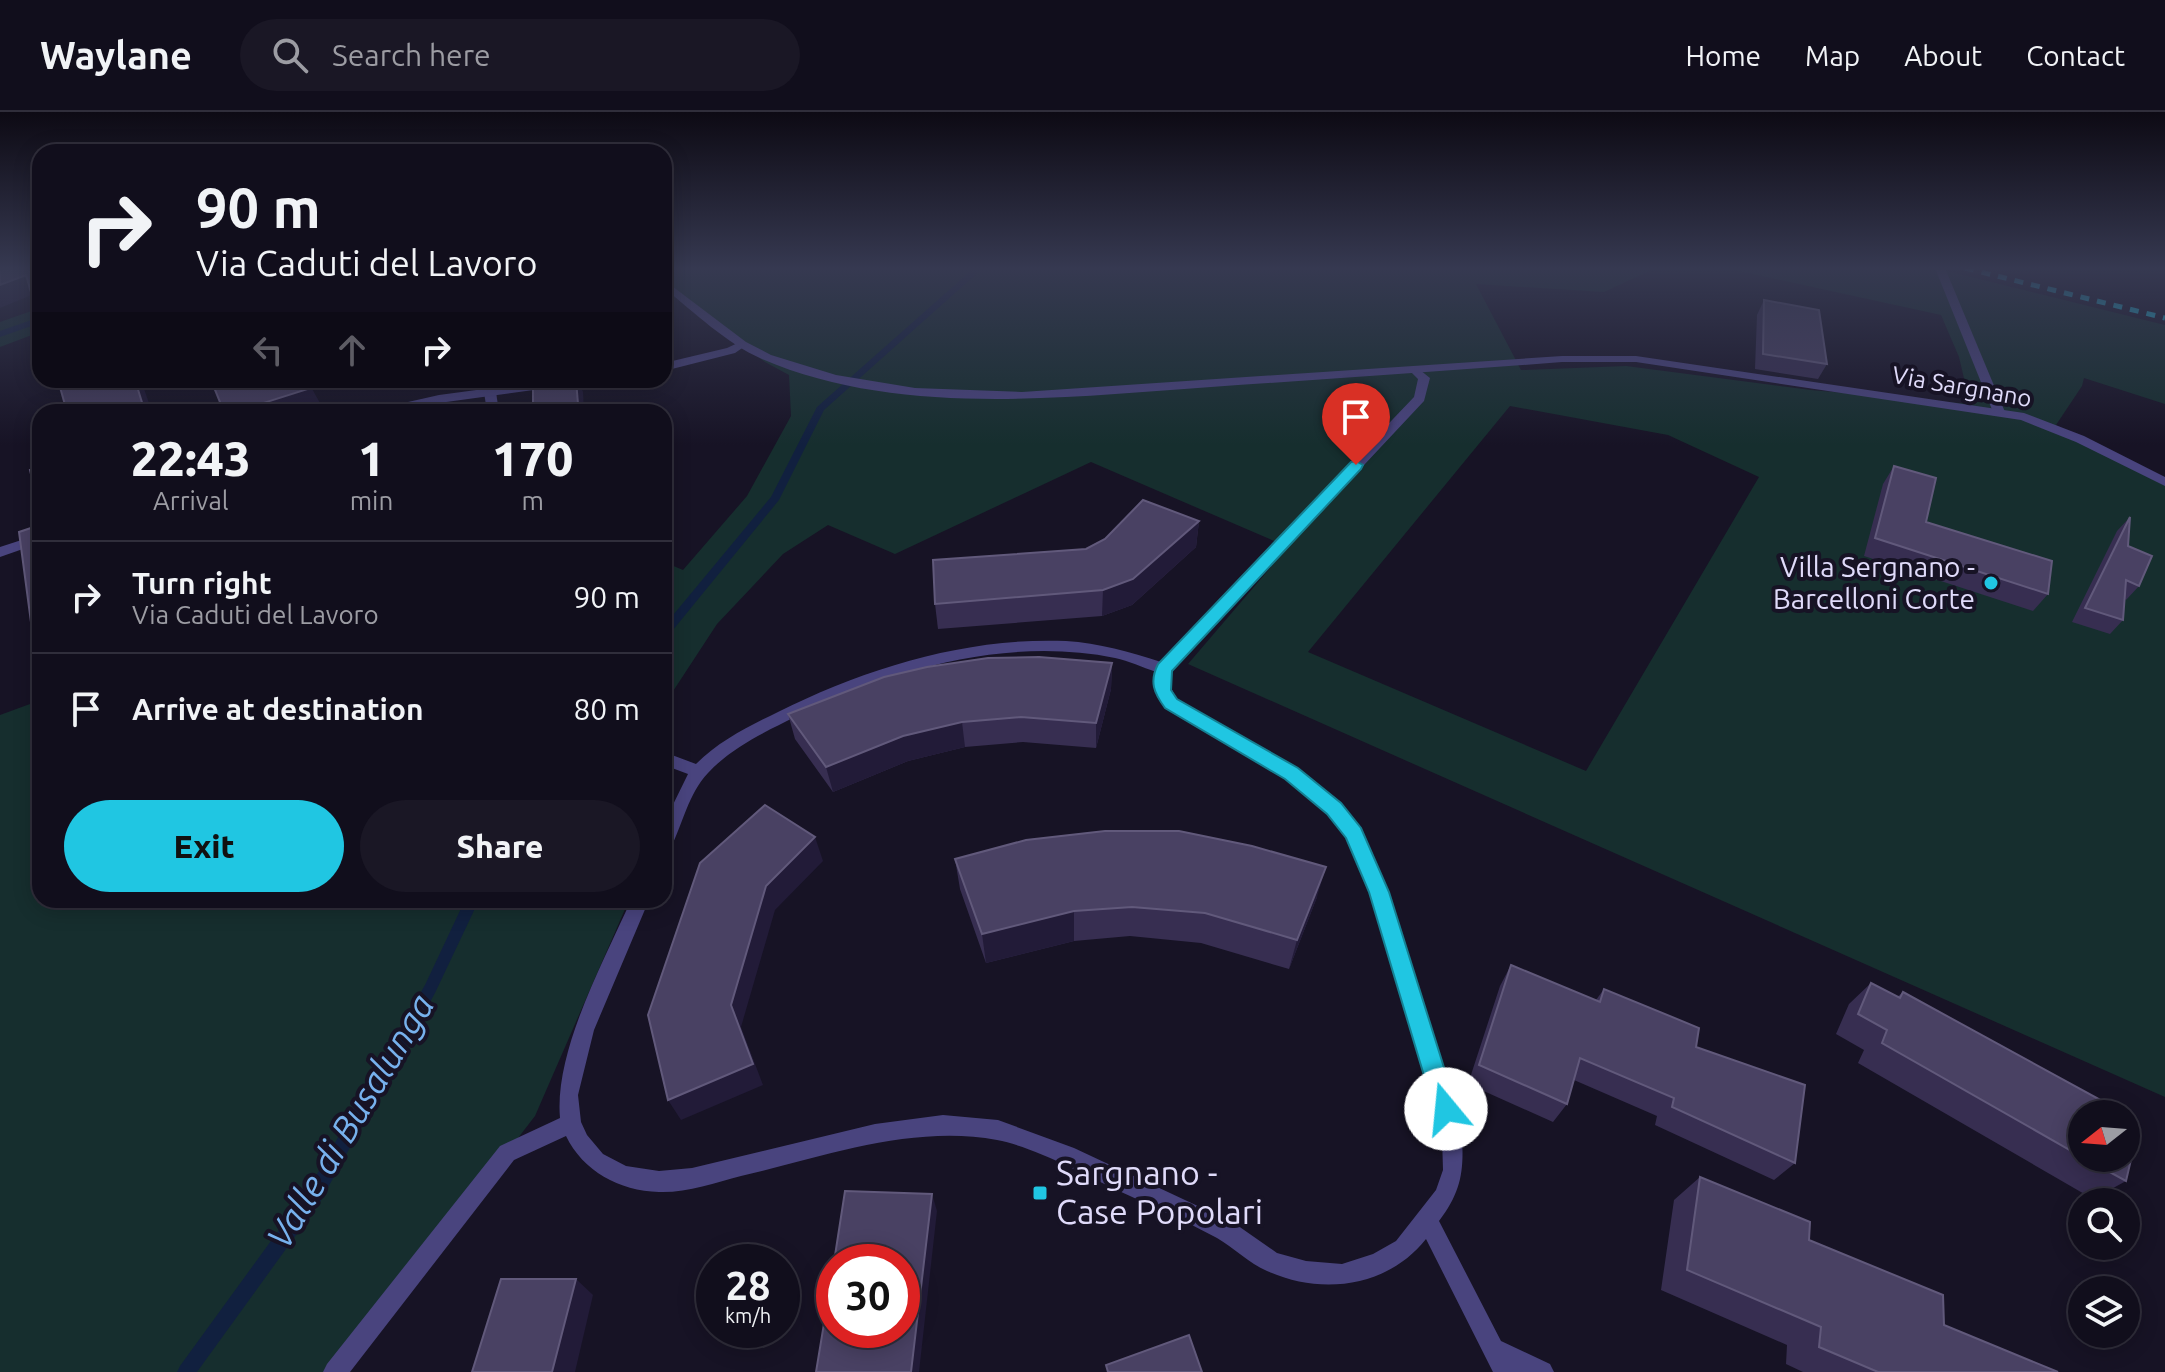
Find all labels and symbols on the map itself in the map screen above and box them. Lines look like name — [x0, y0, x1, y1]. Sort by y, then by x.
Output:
street label: Via Sargnano — [1890, 361, 2034, 412]
pin — [1322, 383, 1390, 465]
place label: Villa Sergnano - Barcelloni Corte — [1773, 551, 1975, 614]
marker: Villa Sergnano - Barcelloni Corte — [1982, 574, 2000, 592]
water label: Valle di Busalunga — [258, 986, 442, 1255]
position arrow — [1404, 1067, 1488, 1151]
north arrow — [2068, 1100, 2140, 1172]
place label: Sargnano - Case Popolari — [1056, 1153, 1263, 1230]
marker: Sargnano - Case Popolari — [1031, 1184, 1049, 1202]
speed limit sign: 30 — [816, 1244, 920, 1348]

